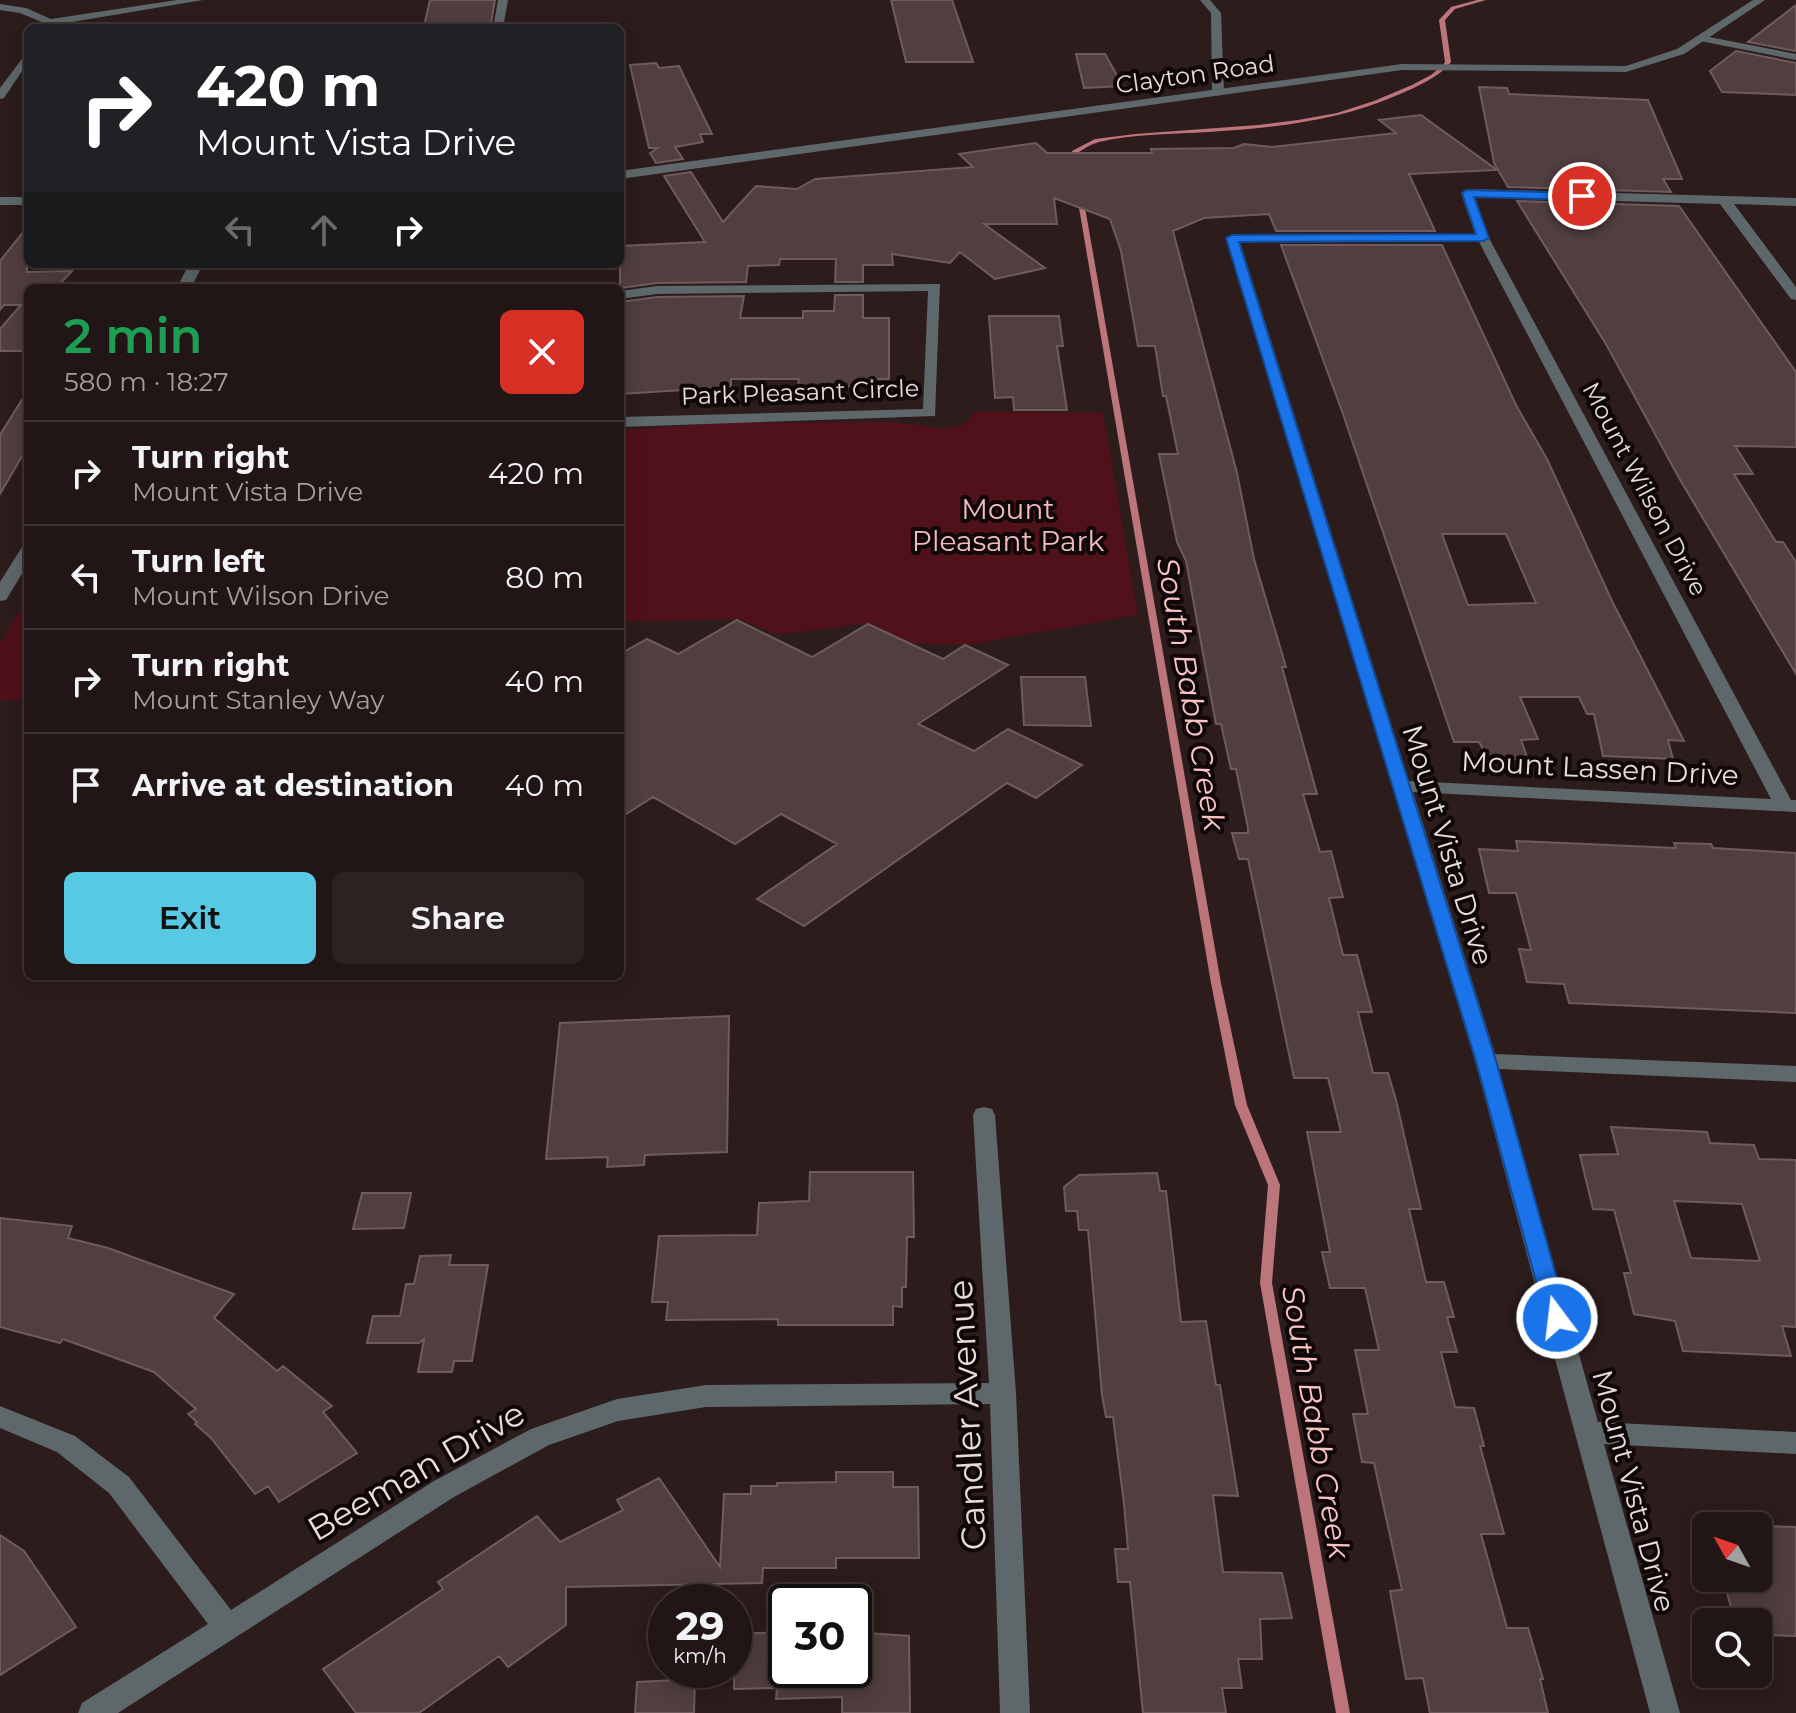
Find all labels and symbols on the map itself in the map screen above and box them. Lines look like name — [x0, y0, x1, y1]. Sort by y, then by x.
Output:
street label: Clayton Road — [1114, 49, 1276, 99]
pin — [1548, 162, 1616, 230]
street label: Park Pleasant Circle — [680, 373, 920, 411]
street label: Mount Wilson Drive — [1576, 377, 1714, 601]
park label: Mount Pleasant Park — [912, 492, 1104, 558]
water label: South Babb Creek — [1149, 555, 1233, 835]
street label: Mount Vista Drive — [1395, 721, 1501, 969]
street label: Mount Lassen Drive — [1460, 744, 1740, 792]
position arrow — [1515, 1276, 1599, 1360]
street label: Candler Avenue — [939, 1279, 995, 1551]
water label: South Babb Creek — [1274, 1283, 1358, 1563]
street label: Mount Vista Drive — [1585, 1366, 1683, 1616]
street label: Beeman Drive — [300, 1392, 532, 1550]
north arrow — [1692, 1512, 1772, 1592]
speed limit sign: 30 — [768, 1584, 872, 1688]

